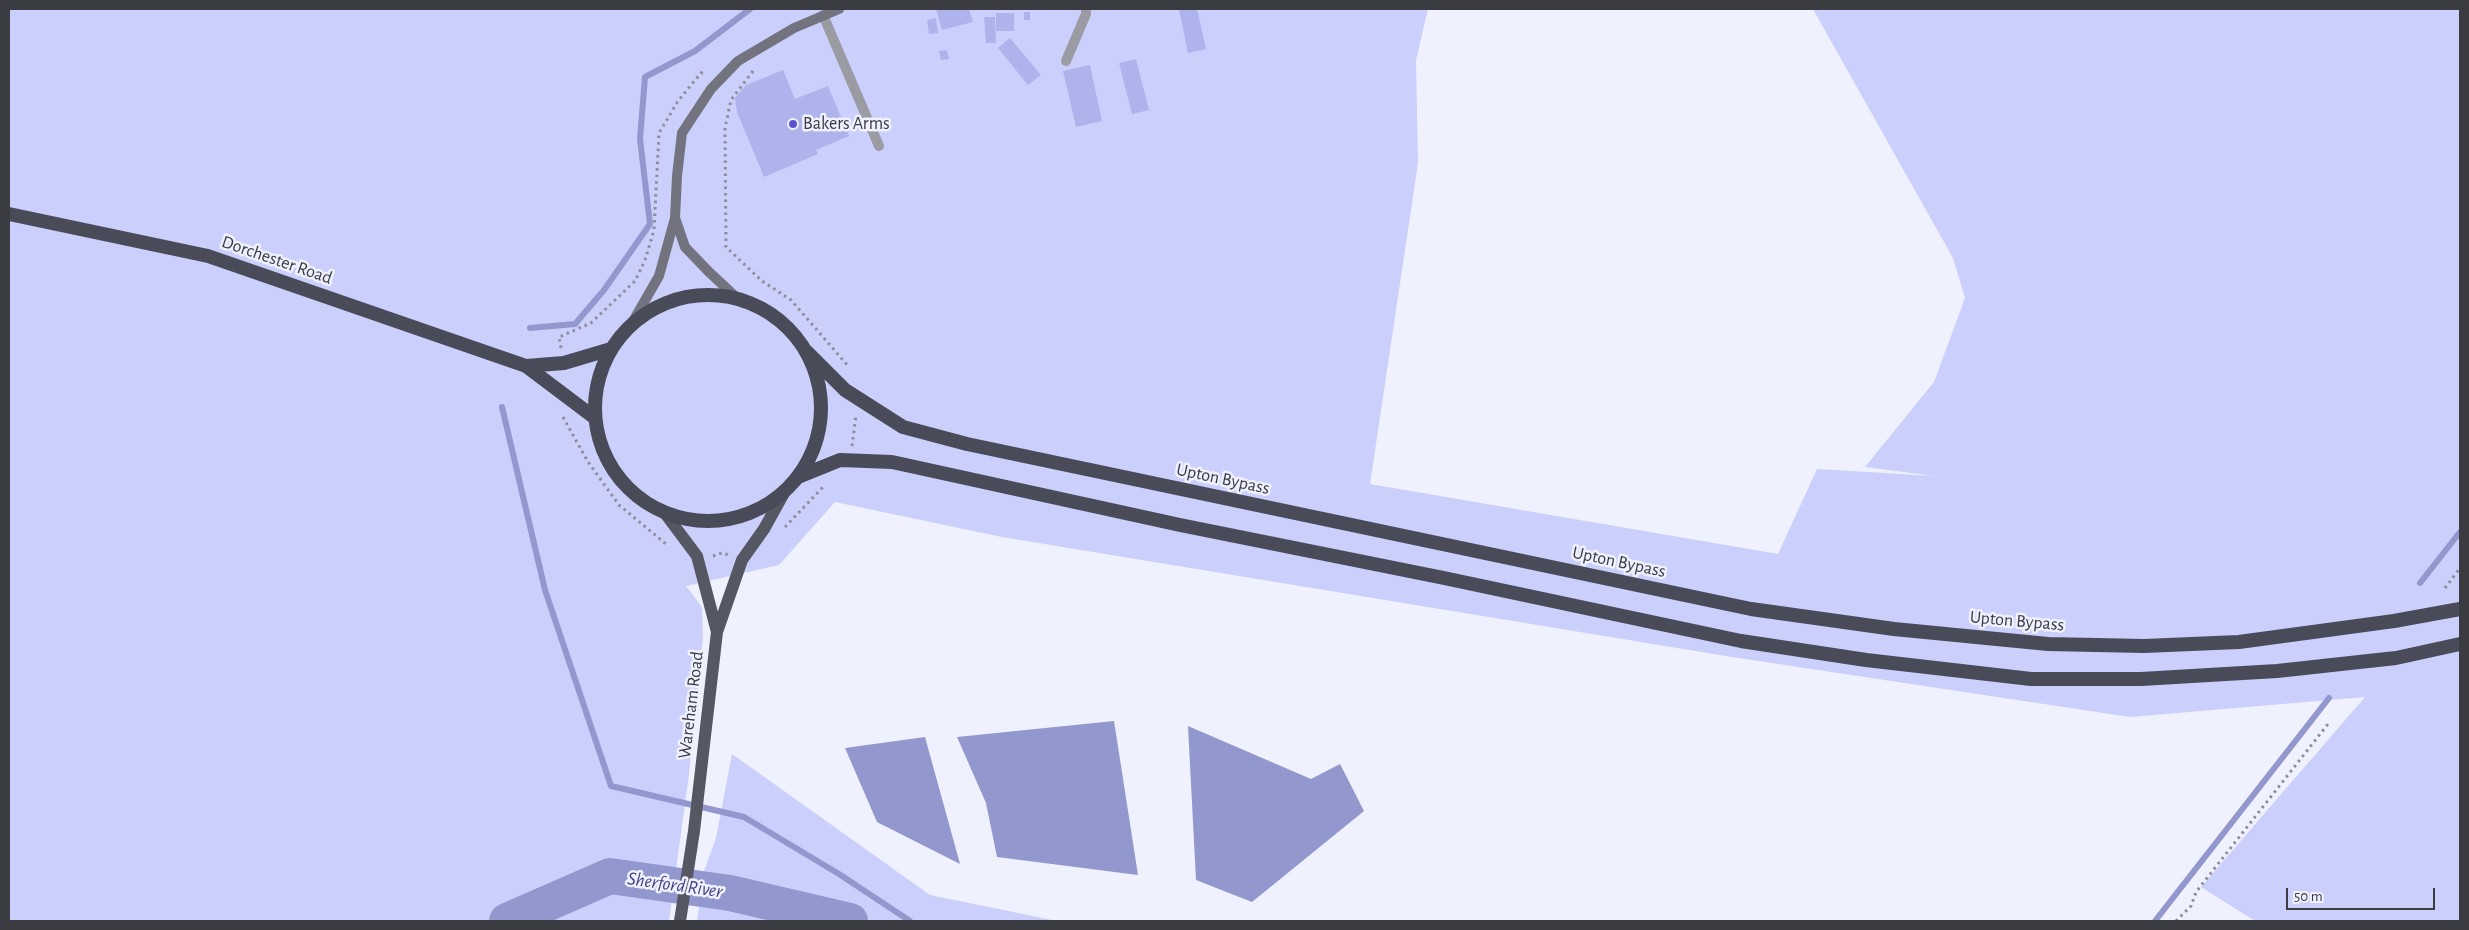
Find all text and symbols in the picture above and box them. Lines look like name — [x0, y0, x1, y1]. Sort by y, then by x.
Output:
place label: Bakers Arms — [803, 113, 890, 135]
marker: Bakers Arms — [787, 118, 799, 130]
street label: Dorchester Road — [219, 231, 335, 289]
street label: Upton Bypass — [1174, 459, 1272, 499]
street label: Upton Bypass — [1570, 542, 1668, 582]
street label: Upton Bypass — [1969, 606, 2065, 636]
street label: Wareham Road — [674, 650, 708, 760]
water label: Sherford River — [626, 867, 724, 903]
scale bar — [2289, 878, 2438, 910]
text: 50 m — [2294, 889, 2323, 904]

